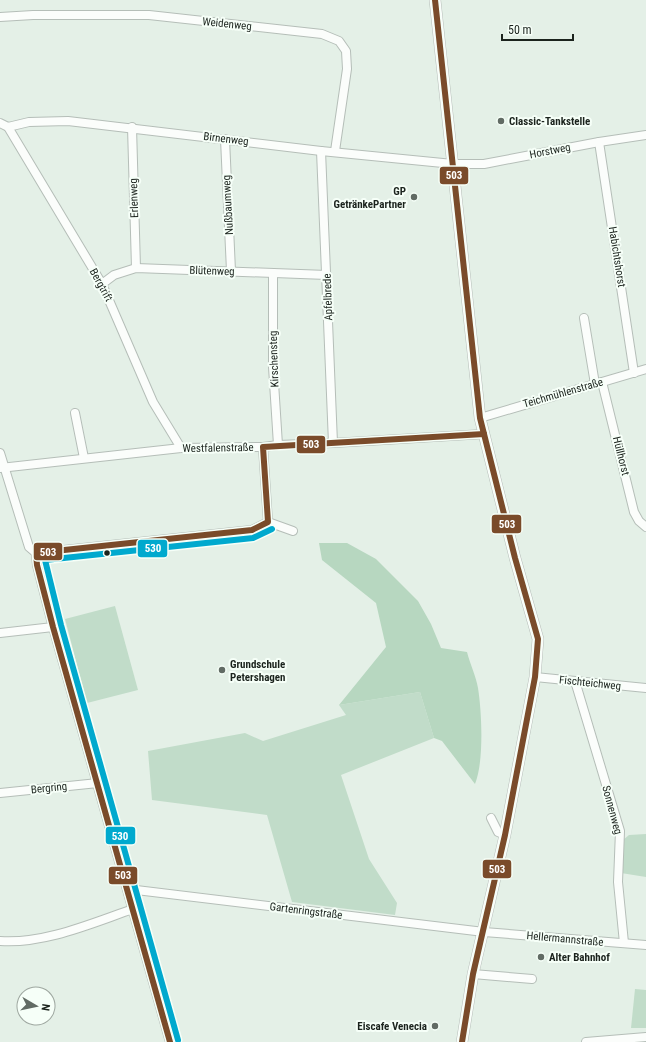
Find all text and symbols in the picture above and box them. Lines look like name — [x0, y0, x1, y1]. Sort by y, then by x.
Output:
street label: Weidenweg — [202, 15, 252, 33]
scale bar — [502, 16, 573, 42]
text: 50 m — [508, 23, 532, 37]
place label: Classic-Tankstelle — [509, 115, 590, 128]
marker: Classic-Tankstelle — [496, 116, 506, 126]
street label: Birnenweg — [203, 130, 249, 148]
street label: Horstweg — [528, 141, 572, 161]
line badge: 503 — [439, 166, 469, 185]
text: 503 — [446, 169, 463, 182]
street label: Nußbaumweg — [220, 175, 236, 235]
street label: Erlenweg — [127, 178, 141, 218]
place label: GP GetränkePartner — [333, 185, 406, 211]
marker: GP GetränkePartner — [409, 192, 419, 202]
street label: Habichtshorst — [606, 226, 628, 288]
street label: Blütenweg — [189, 264, 235, 278]
street label: Bergtrift — [87, 266, 115, 304]
street label: Apfelbrede — [321, 273, 335, 321]
street label: Kirschensteg — [267, 330, 281, 388]
street label: Teichmühlenstraße — [521, 375, 605, 411]
line badge: 503 — [296, 435, 326, 454]
street label: Hüllhorst — [610, 435, 632, 477]
text: 503 — [303, 438, 320, 451]
street label: Westfalenstraße — [182, 441, 254, 455]
line badge: 503 — [491, 514, 522, 534]
text: 503 — [499, 518, 516, 531]
line badge: 530 — [137, 539, 168, 558]
line badge: 503 — [33, 542, 63, 561]
text: 530 — [145, 542, 162, 555]
text: 503 — [40, 546, 57, 559]
unlabelled marker — [102, 548, 112, 558]
place label: Grundschule Petershagen — [230, 658, 286, 684]
marker: Grundschule Petershagen — [217, 665, 227, 675]
street label: Fischteichweg — [558, 673, 622, 693]
street label: Bergring — [30, 780, 68, 796]
street label: Sonnenweg — [599, 784, 625, 836]
line badge: 530 — [105, 826, 136, 845]
text: 530 — [112, 830, 129, 843]
line badge: 503 — [482, 859, 512, 879]
text: 503 — [489, 863, 506, 876]
line badge: 503 — [108, 866, 138, 885]
text: 503 — [115, 869, 132, 882]
street label: Gartenringstraße — [269, 900, 343, 922]
street label: Hellermannstraße — [526, 929, 604, 949]
place label: Alter Bahnhof — [549, 951, 610, 964]
marker: Alter Bahnhof — [536, 952, 546, 962]
north arrow — [16, 986, 56, 1026]
text: N — [38, 1003, 52, 1012]
place label: Eiscafe Venecia — [357, 1020, 427, 1033]
marker: Eiscafe Venecia — [430, 1021, 440, 1031]

